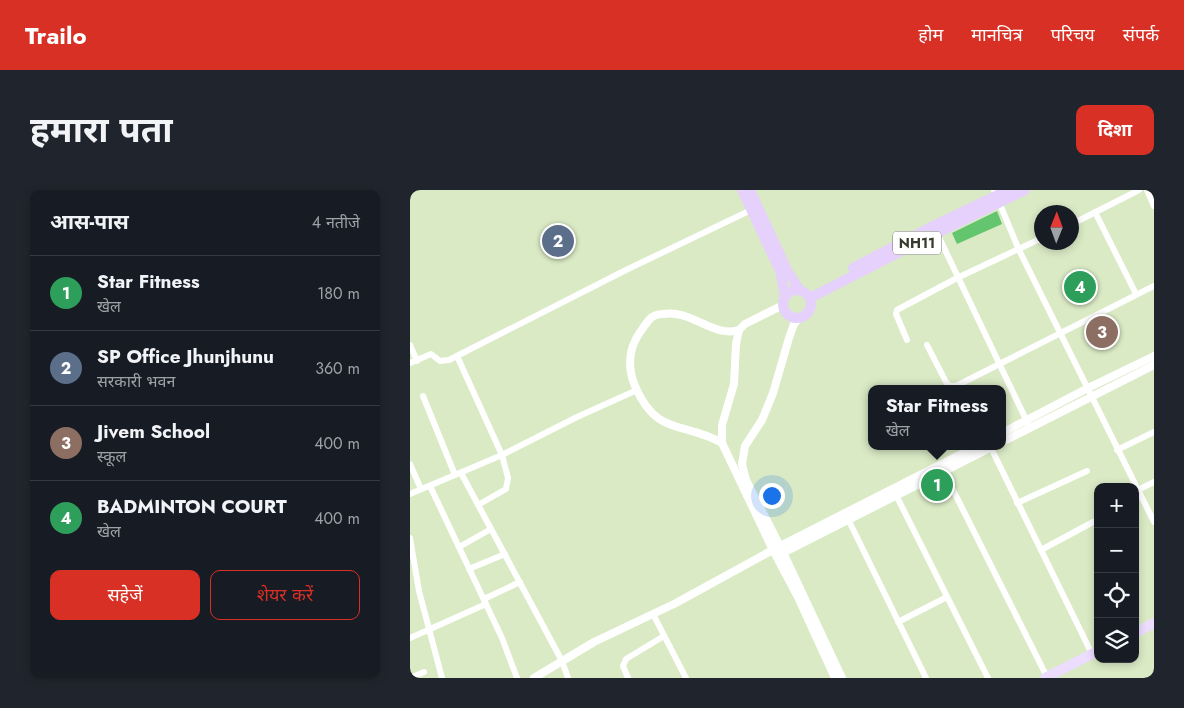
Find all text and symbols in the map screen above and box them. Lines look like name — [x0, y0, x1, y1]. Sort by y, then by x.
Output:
text: Trailo — [25, 18, 87, 53]
text: होम — [918, 22, 943, 48]
text: मानचित्र — [971, 22, 1023, 48]
text: परिचय — [1051, 22, 1095, 48]
text: संपर्क — [1123, 22, 1159, 48]
text: हमारा पता — [30, 105, 173, 155]
button: दिशा — [1076, 105, 1154, 155]
north arrow — [1034, 205, 1079, 250]
text: आस-पास — [50, 207, 129, 237]
text: 4 नतीजे — [312, 211, 360, 234]
pin: 2 — [542, 222, 574, 260]
road number: NH11 — [893, 232, 941, 254]
text: Star Fitness — [97, 268, 200, 295]
pin: 4 — [1064, 268, 1096, 306]
text: 1 — [62, 282, 70, 305]
text: 180 m — [317, 282, 360, 305]
text: खेल — [97, 295, 121, 318]
pin: 3 — [1086, 313, 1118, 351]
text: SP Office Jhunjhunu — [97, 343, 274, 370]
text: 2 — [61, 357, 71, 380]
text: 360 m — [315, 357, 360, 380]
text: सरकारी भवन — [97, 370, 175, 393]
popup — [868, 385, 1006, 450]
text: Star Fitness — [886, 392, 988, 419]
text: Jivem School — [97, 418, 210, 445]
text: खेल — [886, 419, 910, 442]
text: 3 — [61, 432, 71, 455]
text: 400 m — [314, 432, 360, 455]
text: स्कूल — [97, 445, 126, 468]
pin: 1 — [921, 466, 953, 504]
your location — [759, 483, 785, 509]
map controls — [1094, 483, 1139, 663]
button: + — [1094, 483, 1139, 528]
text: BADMINTON COURT — [97, 493, 287, 520]
text: 4 — [60, 507, 72, 530]
text: 400 m — [314, 507, 360, 530]
text: खेल — [97, 520, 121, 543]
button: − — [1094, 528, 1139, 573]
button: सहेजें — [50, 570, 200, 620]
button: शेयर करें — [210, 570, 360, 620]
button: locate — [1094, 573, 1139, 618]
button: layers — [1094, 618, 1139, 663]

